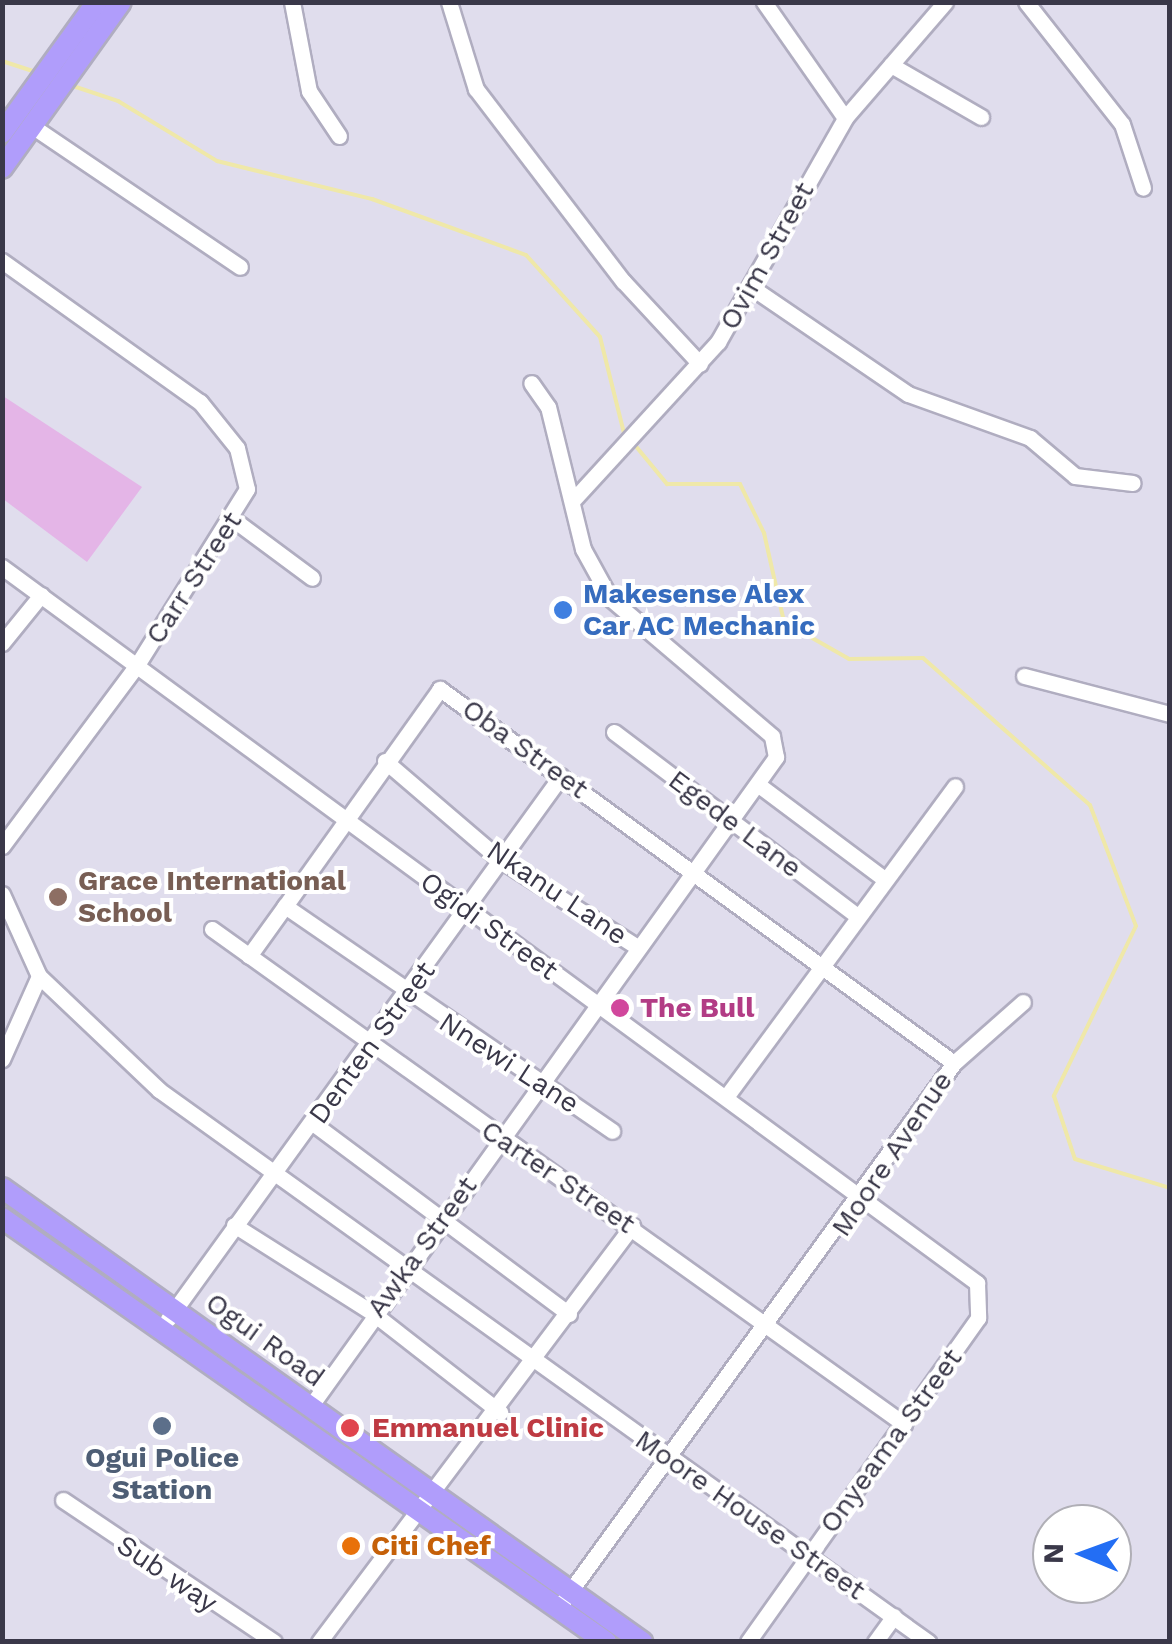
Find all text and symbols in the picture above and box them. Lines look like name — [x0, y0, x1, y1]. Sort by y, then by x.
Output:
street label: Ovim Street — [713, 176, 821, 336]
street label: Carr Street — [139, 505, 249, 651]
place label: Makesense Alex Car AC Mechanic — [583, 577, 816, 643]
marker: Makesense Alex Car AC Mechanic — [552, 599, 574, 621]
street label: Oba Street — [455, 692, 595, 806]
street label: Egede Lane — [662, 763, 808, 885]
street label: Nkanu Lane — [480, 834, 634, 952]
place label: Grace International School — [78, 864, 346, 930]
street label: Ogidi Street — [414, 865, 564, 987]
marker: Grace International School — [47, 886, 69, 908]
street label: Denten Street — [302, 955, 442, 1131]
place label: The Bull — [640, 991, 754, 1025]
marker: The Bull — [609, 997, 631, 1019]
street label: Nnewi Lane — [433, 1005, 585, 1121]
street label: Moore Avenue — [824, 1065, 960, 1243]
street label: Carter Street — [474, 1113, 642, 1241]
street label: Awka Street — [359, 1170, 485, 1324]
street label: Ogui Road — [199, 1286, 331, 1394]
street label: Onyeama Street — [813, 1342, 969, 1540]
place label: Emmanuel Clinic — [372, 1411, 604, 1445]
marker: Ogui Police Station — [151, 1415, 173, 1437]
marker: Emmanuel Clinic — [337, 1415, 363, 1441]
street label: Moore House Street — [629, 1423, 871, 1607]
place label: Ogui Police Station — [85, 1441, 239, 1507]
north arrow — [1032, 1504, 1132, 1604]
street label: Sub way — [110, 1528, 224, 1620]
place label: Citi Chef — [371, 1529, 491, 1563]
marker: Citi Chef — [340, 1535, 362, 1557]
text: N — [1037, 1543, 1070, 1564]

